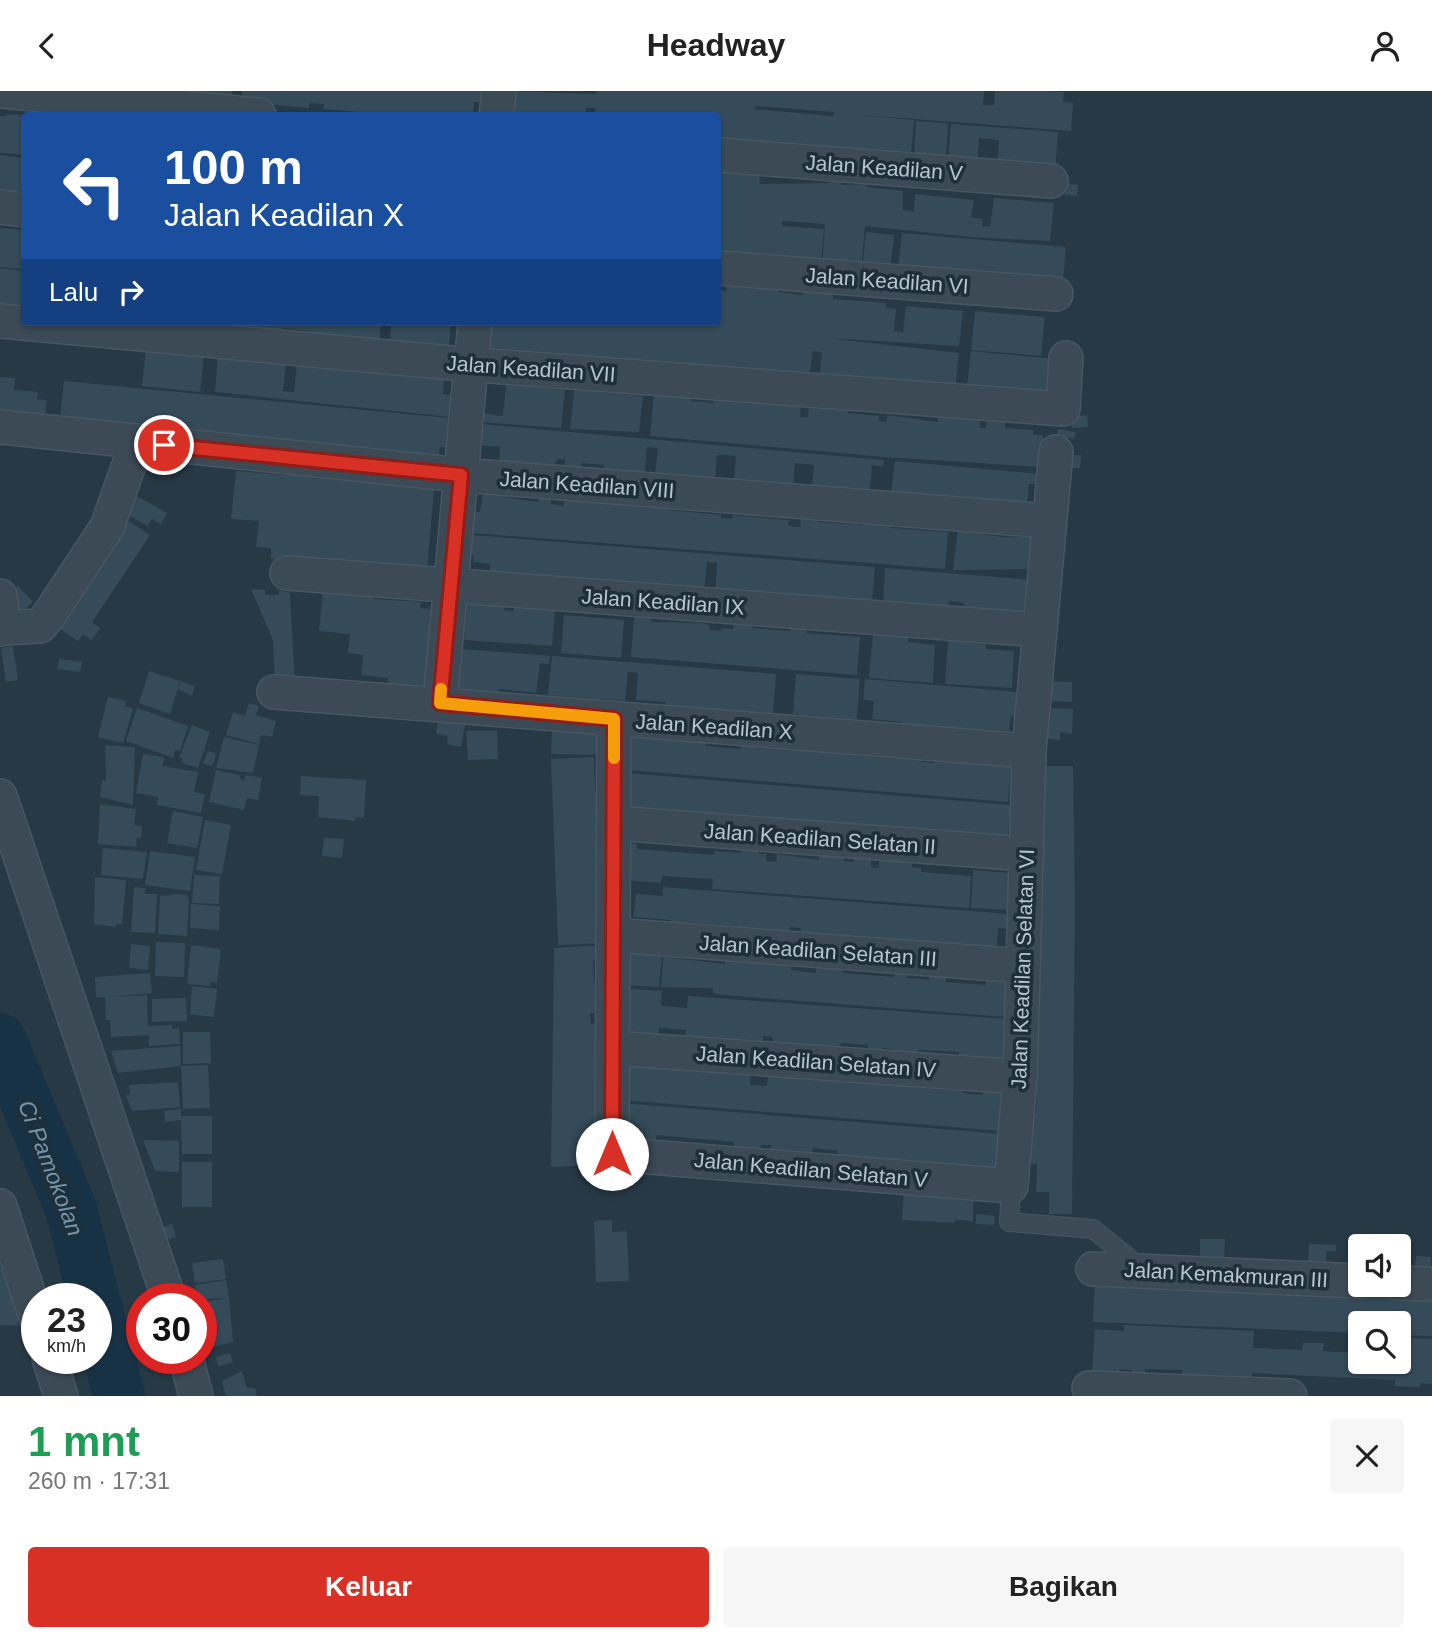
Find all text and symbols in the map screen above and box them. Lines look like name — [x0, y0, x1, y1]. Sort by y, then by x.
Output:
icon: back — [28, 27, 66, 65]
text: Headway — [647, 27, 785, 63]
icon: person — [1366, 27, 1404, 65]
icon: left — [49, 140, 140, 231]
text: 100 m — [164, 140, 303, 194]
street label: Jalan Keadilan V — [805, 151, 963, 184]
text: Jalan Keadilan X — [164, 197, 404, 233]
street label: Jalan Keadilan VI — [805, 263, 969, 298]
icon: right — [112, 273, 150, 311]
text: Lalu — [49, 277, 98, 307]
street label: Jalan Keadilan VII — [446, 351, 616, 386]
pin — [134, 415, 194, 475]
icon: arrive — [145, 426, 183, 464]
street label: Jalan Keadilan VIII — [499, 467, 675, 502]
street label: Jalan Keadilan IX — [581, 584, 745, 619]
street label: Jalan Keadilan X — [635, 710, 793, 743]
street label: Jalan Keadilan Selatan II — [703, 819, 937, 858]
street label: Jalan Keadilan Selatan VI — [1007, 848, 1038, 1090]
street label: Jalan Keadilan Selatan III — [698, 931, 938, 970]
street label: Jalan Keadilan Selatan IV — [695, 1042, 937, 1081]
water label: Ci Pamokolan — [13, 1097, 89, 1239]
position arrow — [575, 1117, 649, 1191]
street label: Jalan Keadilan Selatan V — [693, 1148, 929, 1191]
map controls — [1348, 1234, 1411, 1374]
button: sound — [1348, 1234, 1411, 1297]
street label: Jalan Kemakmuran III — [1123, 1258, 1329, 1291]
speed limit sign: 30 — [126, 1283, 217, 1374]
text: 23 — [47, 1300, 86, 1339]
button: search — [1348, 1311, 1411, 1374]
text: km/h — [47, 1336, 86, 1356]
text: 1 mnt — [28, 1418, 140, 1465]
button: close — [1330, 1419, 1404, 1493]
text: 260 m · 17:31 — [28, 1468, 170, 1494]
button: Keluar — [28, 1547, 709, 1627]
button: Bagikan — [723, 1547, 1404, 1627]

